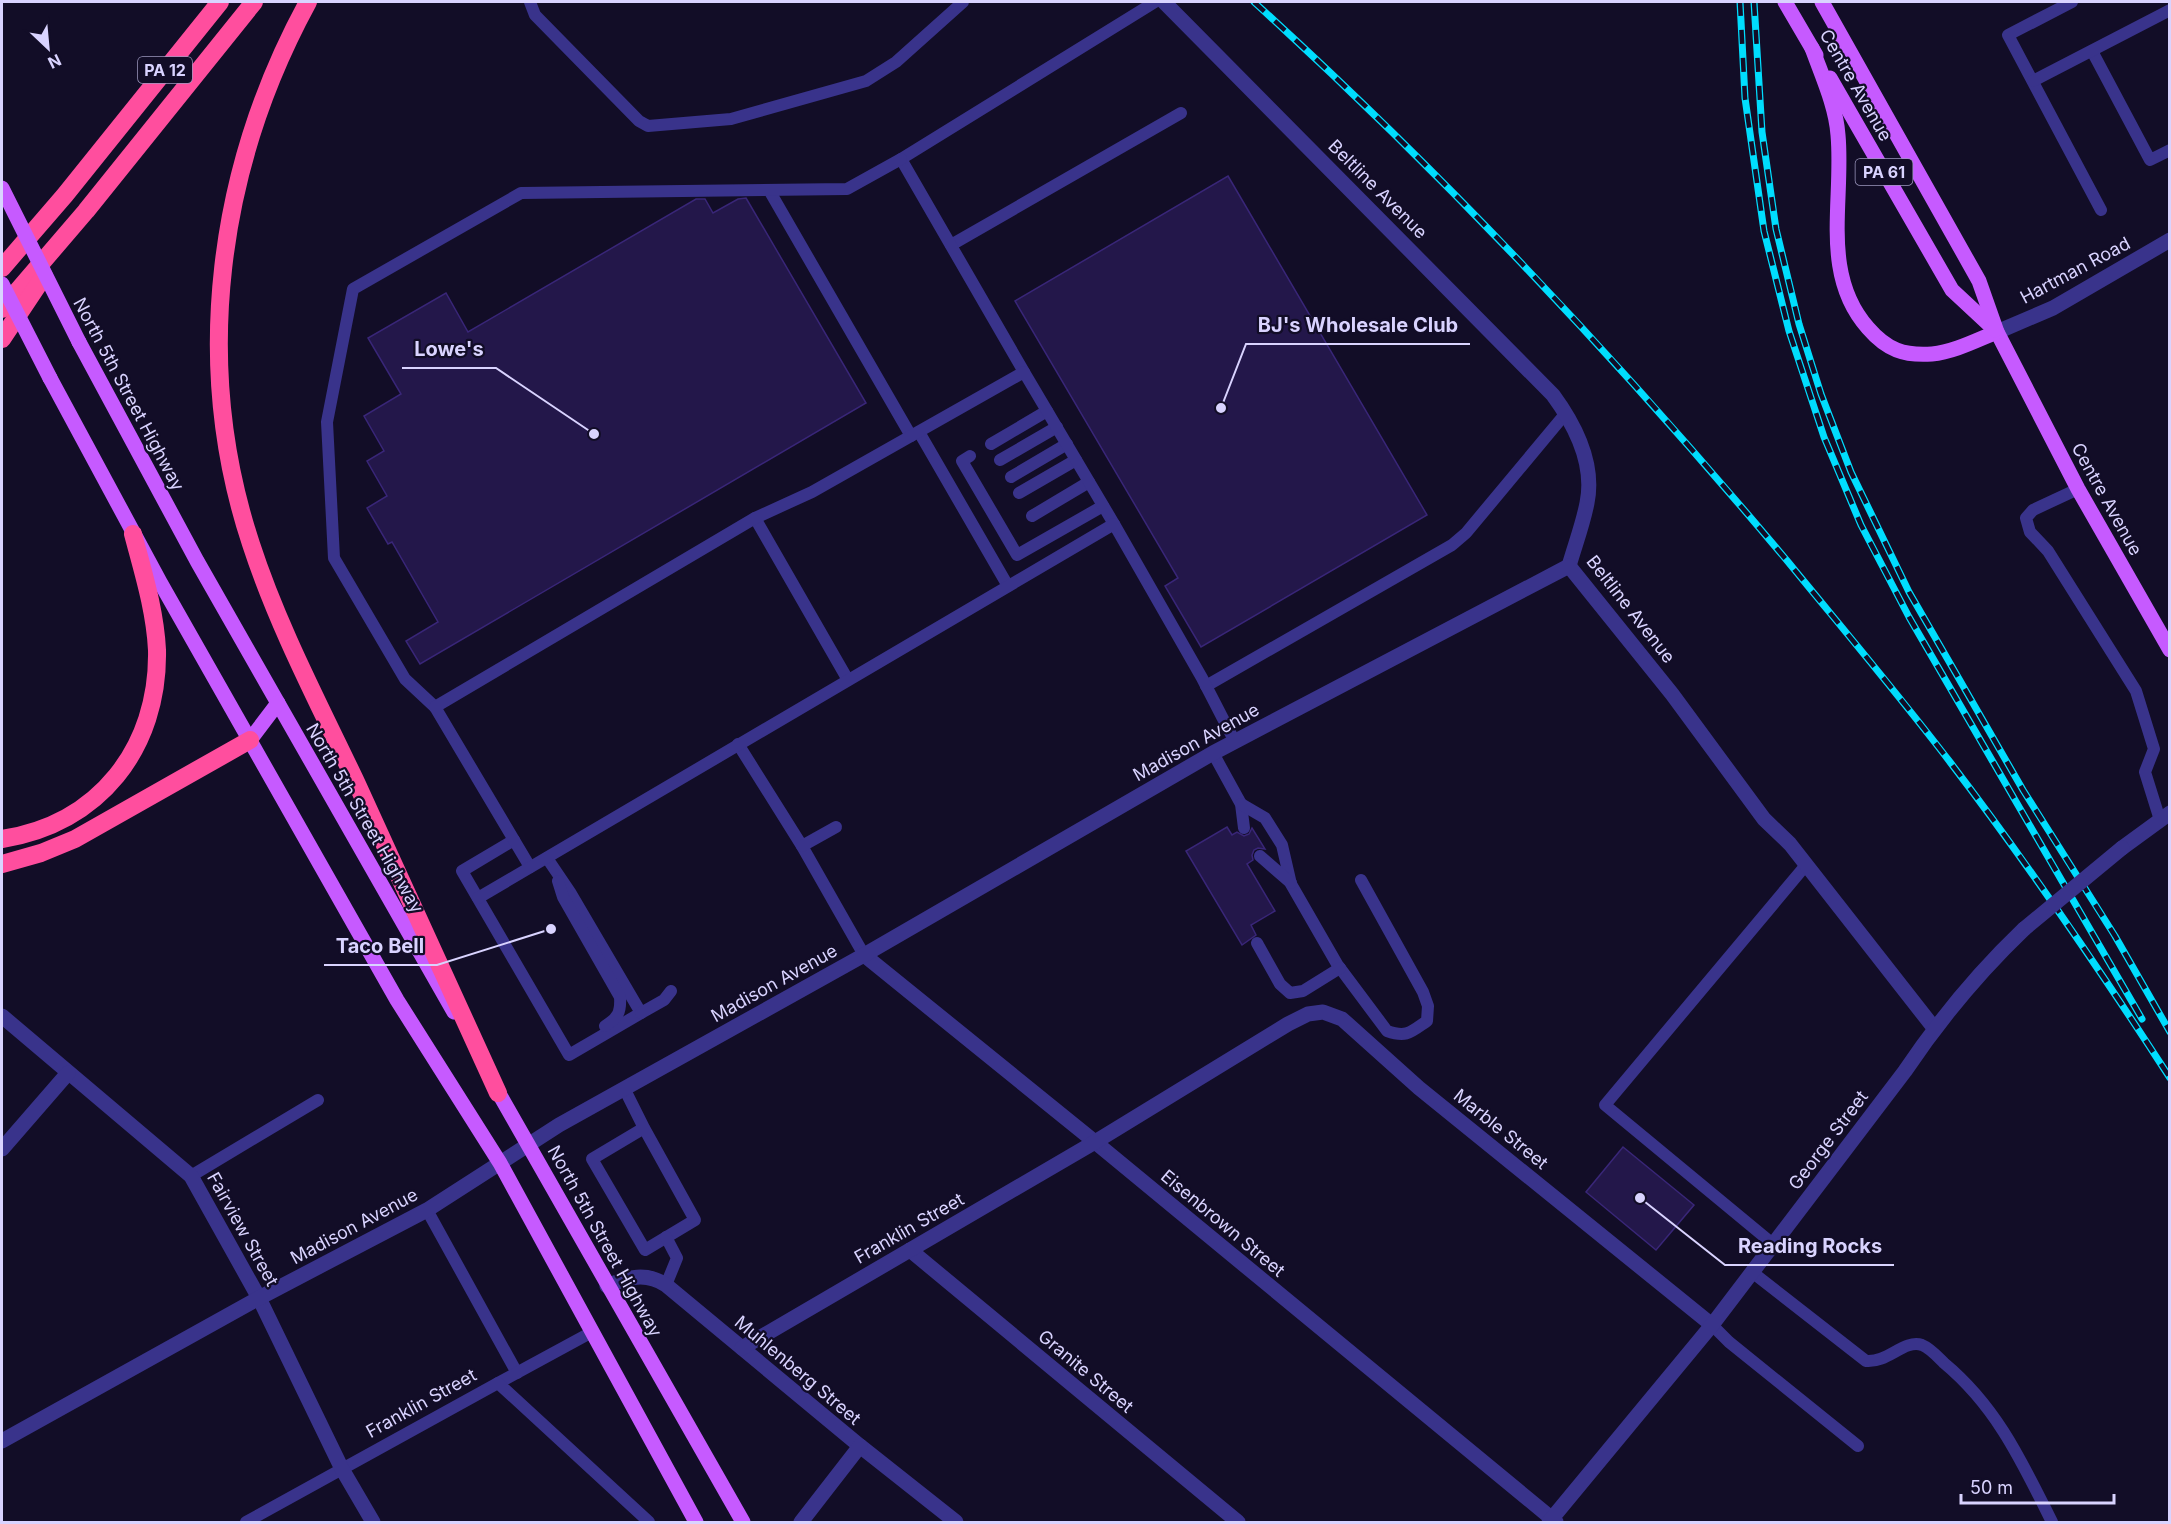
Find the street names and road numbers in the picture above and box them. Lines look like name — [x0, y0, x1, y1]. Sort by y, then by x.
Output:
street label: Centre Avenue — [1816, 25, 1896, 145]
road number: PA 12 — [138, 57, 192, 83]
street label: Beltline Avenue — [1324, 135, 1432, 243]
road number: PA 61 — [1856, 159, 1912, 185]
street label: Hartman Road — [2016, 232, 2134, 308]
street label: North 5th Street Highway — [69, 294, 189, 494]
street label: Centre Avenue — [2067, 439, 2147, 559]
street label: Beltline Avenue — [1582, 551, 1680, 667]
street label: Madison Avenue — [1129, 699, 1263, 785]
street label: North 5th Street Highway — [302, 719, 428, 917]
street label: Madison Avenue — [707, 940, 841, 1026]
street label: Marble Street — [1450, 1085, 1552, 1173]
street label: George Street — [1784, 1086, 1872, 1194]
street label: North 5th Street Highway — [544, 1142, 666, 1340]
street label: Eisenbrown Street — [1157, 1165, 1289, 1281]
street label: Fairview Street — [203, 1168, 283, 1290]
street label: Madison Avenue — [287, 1184, 421, 1268]
street label: Franklin Street — [851, 1188, 967, 1268]
street label: Muhlenberg Street — [731, 1311, 865, 1429]
street label: Granite Street — [1034, 1325, 1138, 1417]
street label: Franklin Street — [362, 1364, 480, 1442]

